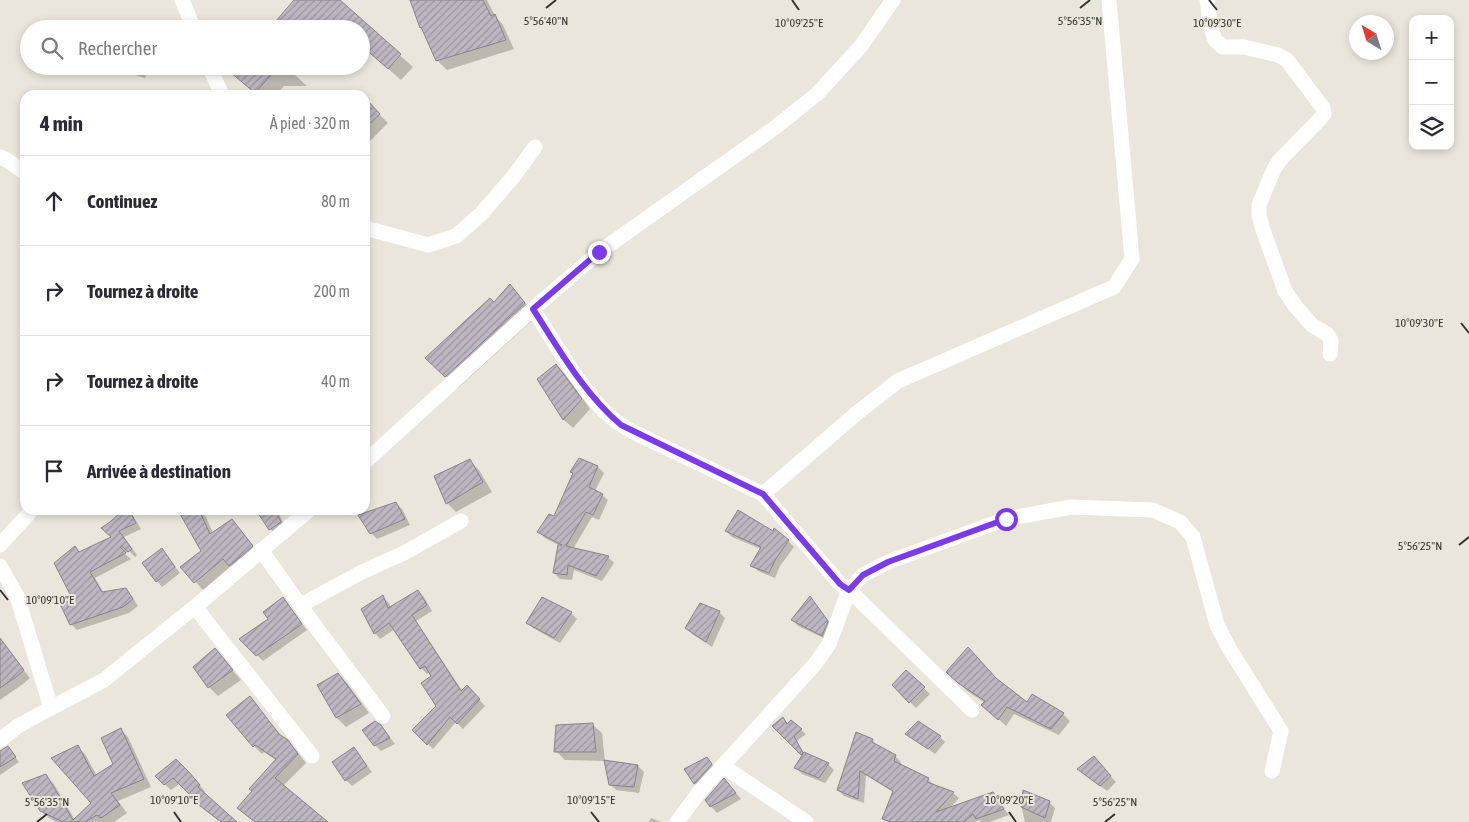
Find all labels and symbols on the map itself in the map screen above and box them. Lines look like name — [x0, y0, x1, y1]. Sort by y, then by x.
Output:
text: 5°56'40"N — [524, 14, 568, 28]
text: 5°56'35"N — [1058, 14, 1102, 28]
north arrow — [1349, 15, 1394, 60]
text: 10°09'25"E — [775, 16, 823, 30]
text: 10°09'30"E — [1193, 16, 1241, 30]
route end — [588, 241, 611, 264]
text: 10°09'30"E — [1395, 316, 1443, 330]
route start — [995, 508, 1018, 531]
text: 5°56'25"N — [1398, 539, 1442, 553]
text: 10°09'10"E — [26, 593, 74, 607]
text: 10°09'10"E — [150, 793, 198, 807]
text: 10°09'15"E — [567, 793, 615, 807]
text: 10°09'20"E — [985, 793, 1033, 807]
text: 5°56'35"N — [25, 795, 69, 809]
text: 5°56'25"N — [1093, 795, 1137, 809]

